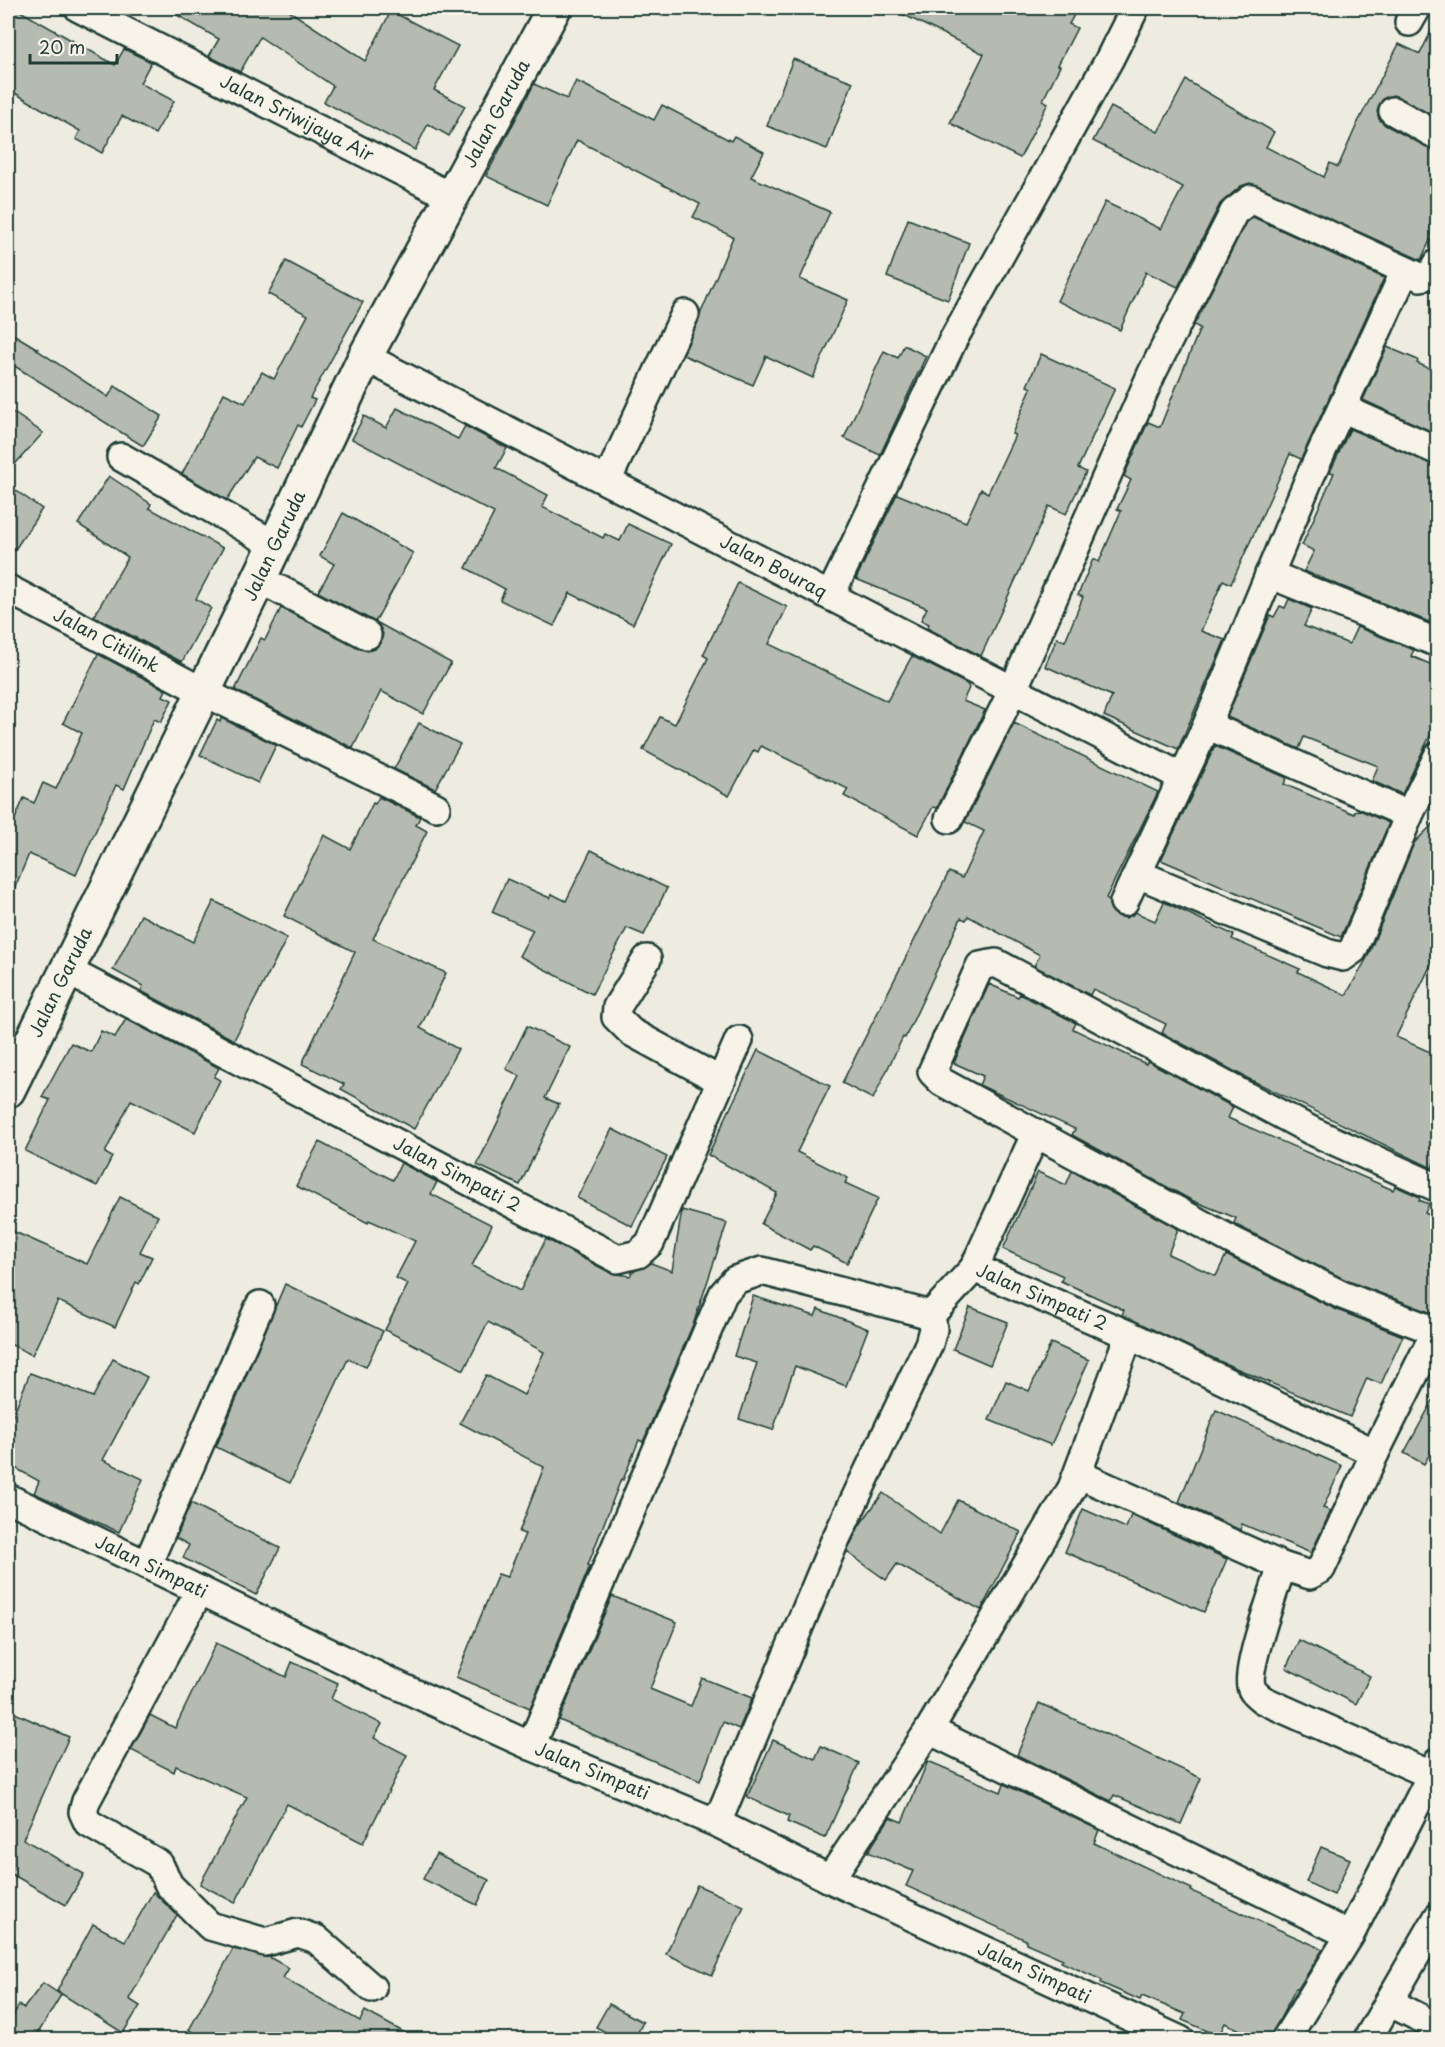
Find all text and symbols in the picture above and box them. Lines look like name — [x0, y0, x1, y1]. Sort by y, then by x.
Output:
scale bar — [30, 27, 117, 65]
text: 20 m — [39, 33, 85, 60]
street label: Jalan Garuda — [455, 54, 536, 172]
street label: Jalan Sriwijaya Air — [216, 67, 380, 168]
street label: Jalan Garuda — [235, 485, 311, 605]
street label: Jalan Bouraq — [716, 527, 832, 604]
street label: Jalan Citilink — [49, 600, 165, 678]
street label: Jalan Garuda — [21, 922, 98, 1041]
street label: Jalan Simpati 2 — [389, 1129, 526, 1218]
street label: Jalan Simpati 2 — [972, 1256, 1112, 1336]
street label: Jalan Simpati — [91, 1527, 213, 1604]
street label: Jalan Simpati — [531, 1734, 654, 1806]
street label: Jalan Simpati — [974, 1934, 1096, 2009]

